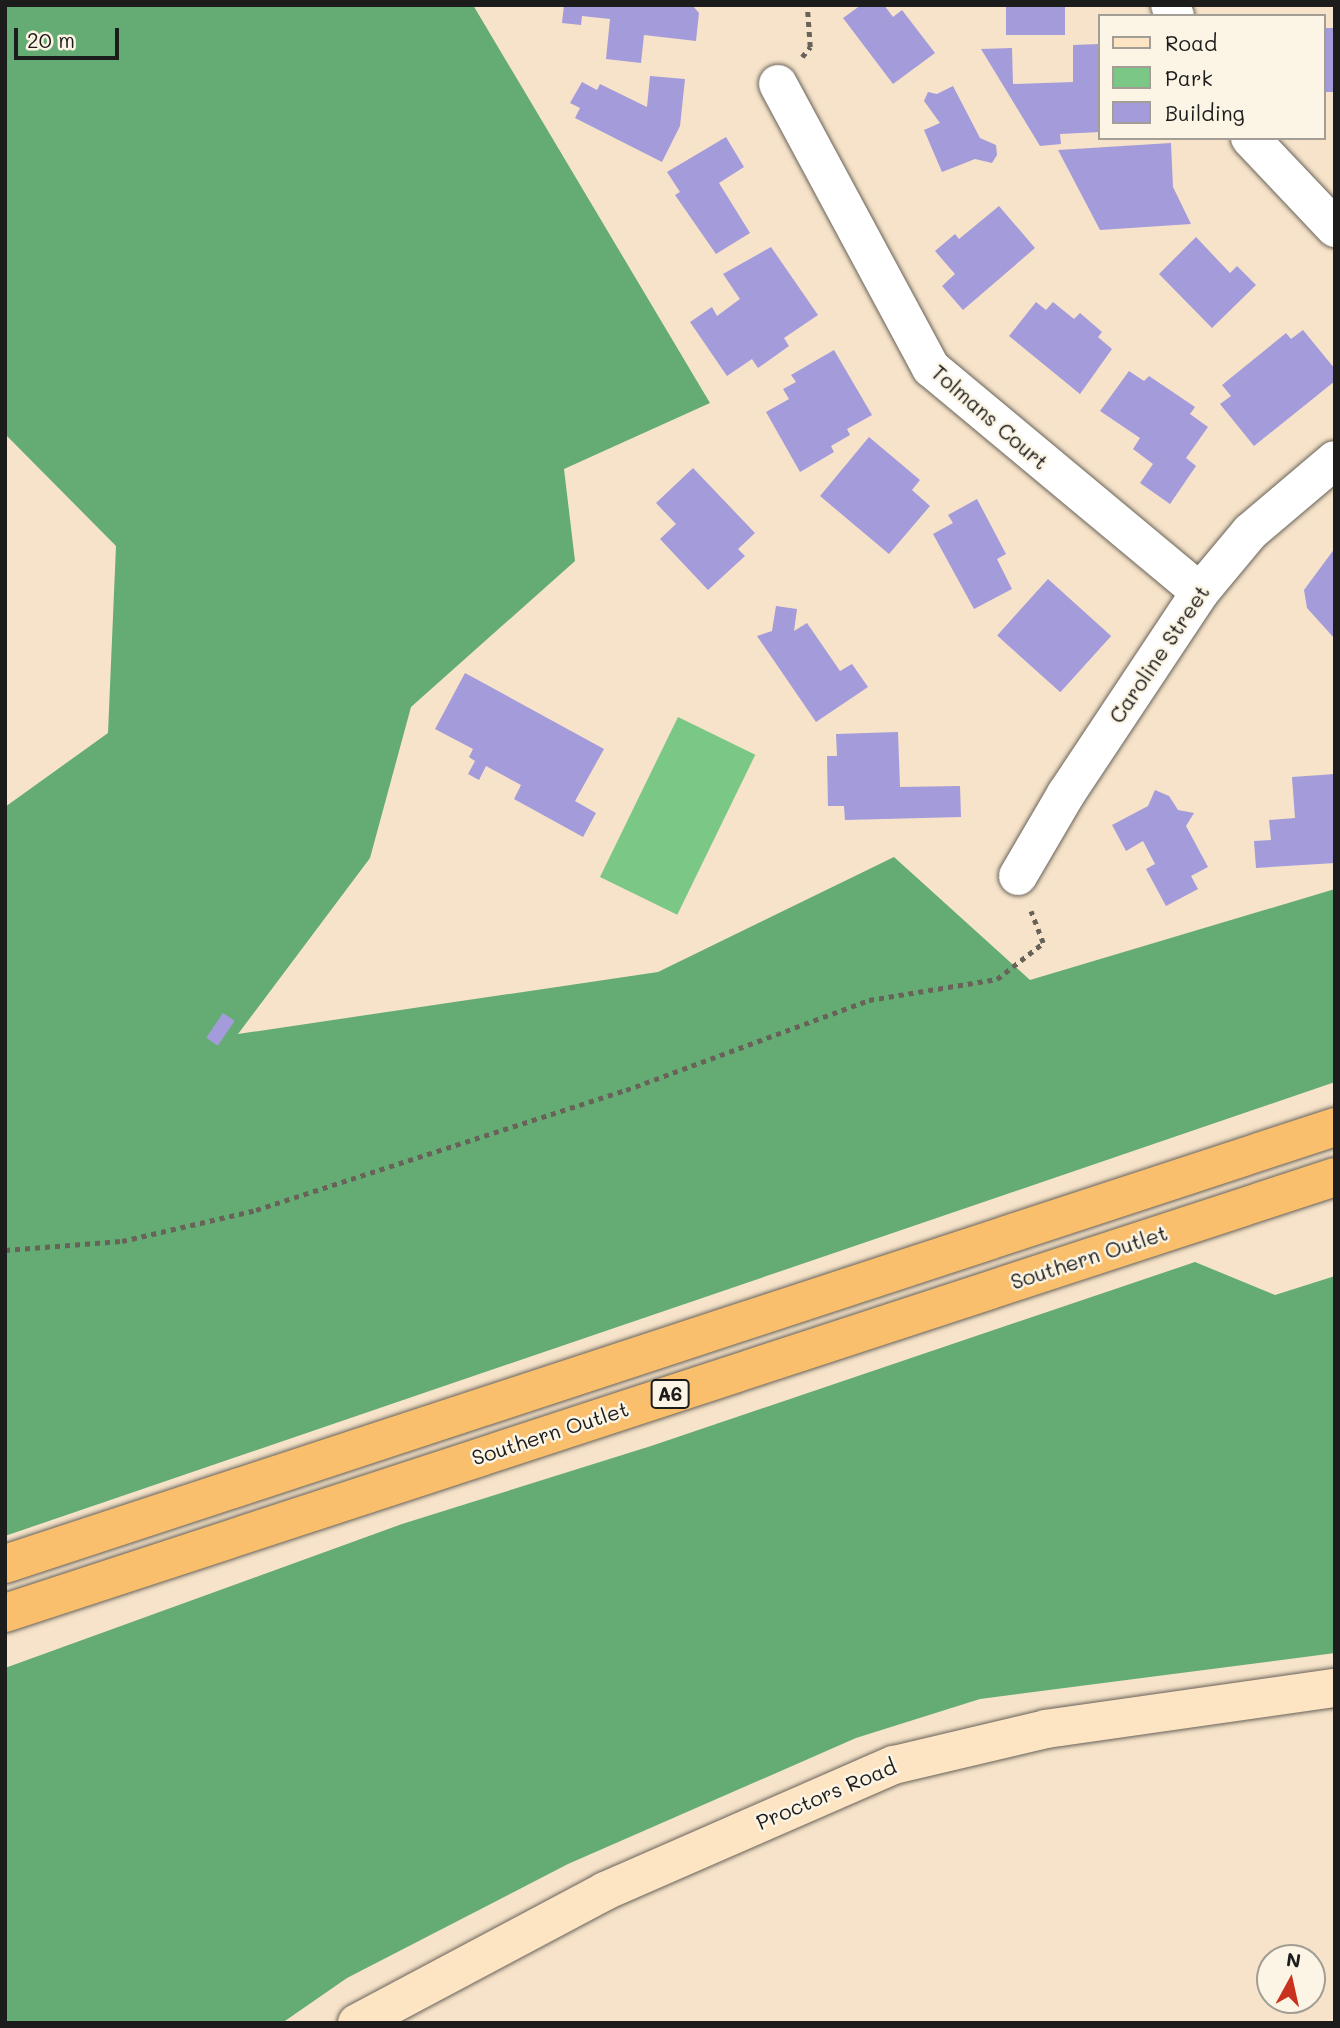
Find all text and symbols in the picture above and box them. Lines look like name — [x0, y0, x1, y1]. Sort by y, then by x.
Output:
scale bar — [18, 14, 122, 58]
legend — [1098, 14, 1326, 140]
text: 20 m — [27, 26, 75, 53]
text: Road — [1165, 29, 1217, 56]
text: Park — [1165, 64, 1213, 91]
text: Building — [1165, 99, 1245, 126]
street label: Tolmans Court — [926, 359, 1054, 475]
street label: Caroline Street — [1104, 580, 1214, 728]
street label: Southern Outlet — [1007, 1220, 1171, 1294]
road number: A6 — [649, 1378, 691, 1410]
street label: Southern Outlet — [468, 1396, 632, 1470]
street label: Proctors Road — [752, 1753, 900, 1835]
north arrow — [1256, 1944, 1326, 2014]
text: N — [1285, 1946, 1303, 1973]

